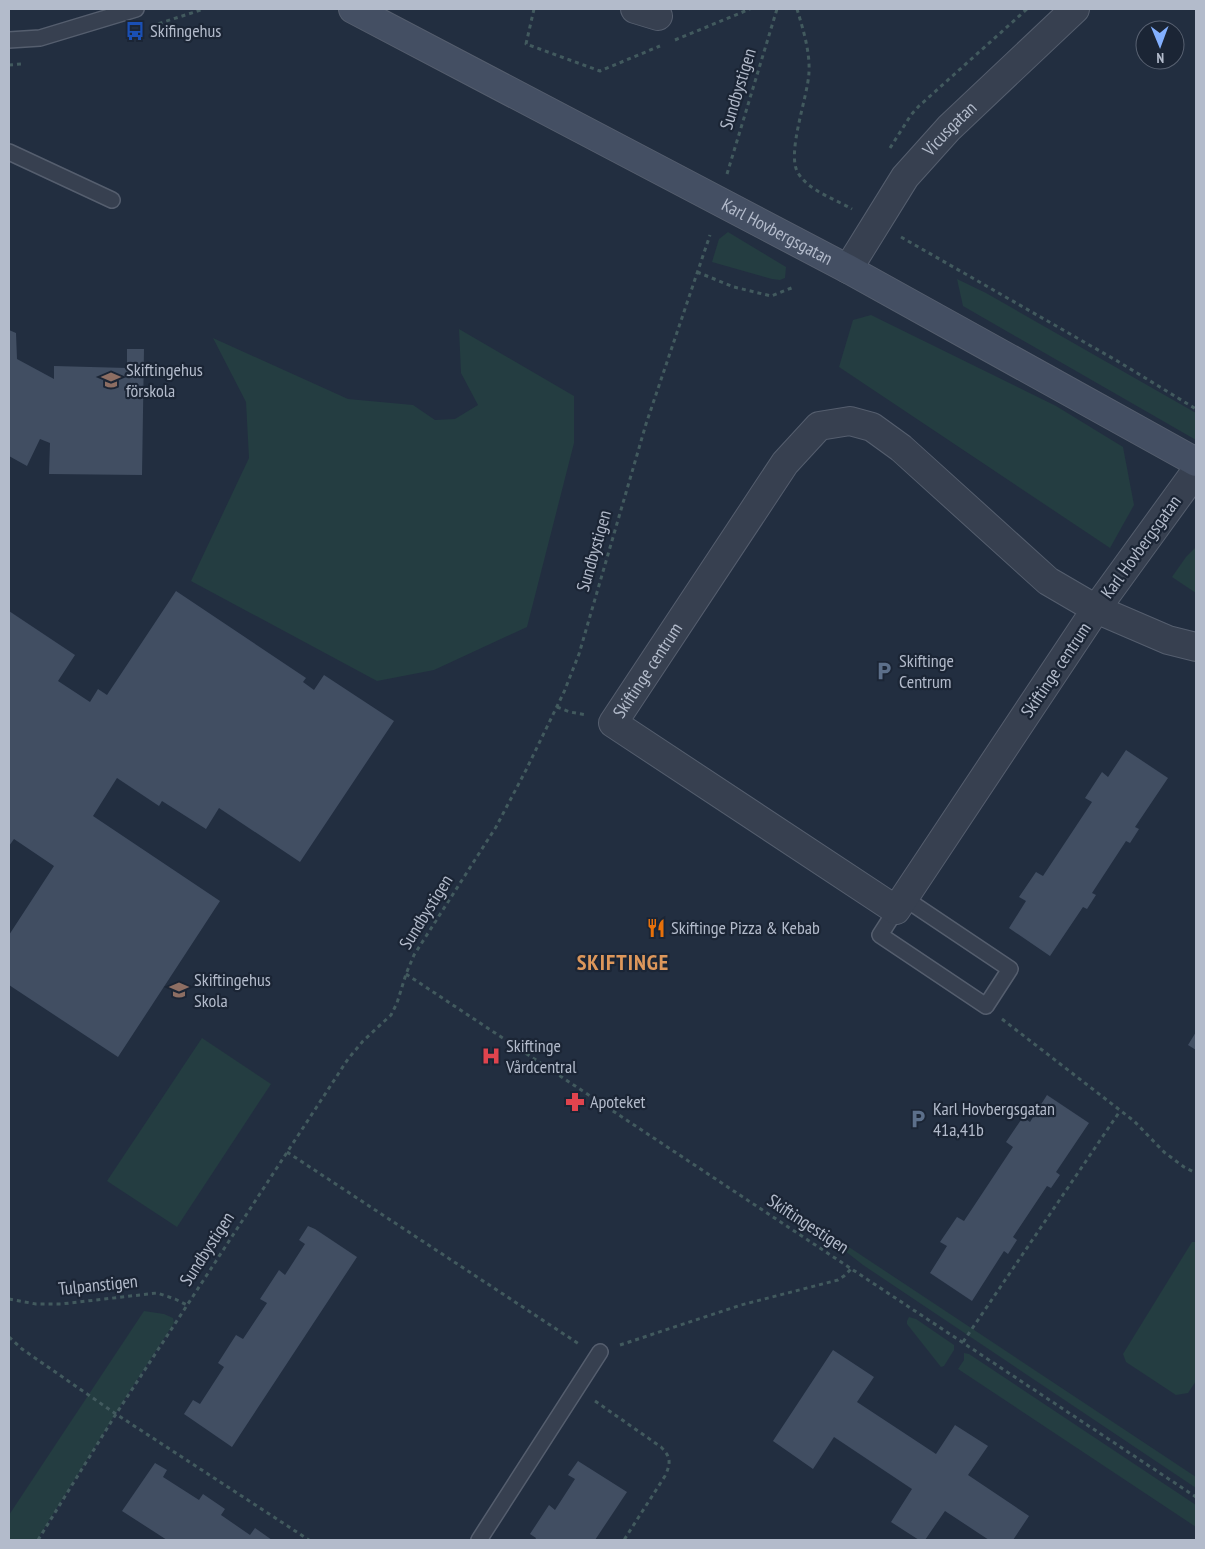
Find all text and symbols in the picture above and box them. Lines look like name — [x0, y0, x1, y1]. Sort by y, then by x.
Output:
place label: Skifingehus — [150, 19, 221, 42]
bus stop icon: Skifingehus — [124, 20, 146, 42]
north arrow — [1135, 20, 1185, 70]
street label: Sundbystigen — [714, 45, 761, 132]
text: N — [1156, 49, 1164, 67]
street label: Vicusgatan — [917, 96, 981, 161]
street label: Karl Hovbergsgatan — [718, 193, 837, 270]
place label: Skiftingehus förskola — [126, 358, 203, 402]
school or university icon: Skiftingehus förskola — [100, 369, 122, 391]
street label: Karl Hovbergsgatan — [1095, 491, 1186, 603]
street label: Sundbystigen — [571, 507, 616, 594]
street label: Skiftinge centrum — [607, 618, 687, 722]
street label: Skiftinge centrum — [1015, 618, 1096, 722]
place label: Skiftinge Centrum — [899, 649, 954, 693]
parking icon: Skiftinge Centrum — [873, 660, 895, 682]
street label: Sundbystigen — [394, 870, 457, 953]
place label: Skiftinge Pizza & Kebab — [671, 916, 820, 939]
restaurant icon: Skiftinge Pizza & Kebab — [645, 917, 667, 939]
district label: SKIFTINGE — [577, 948, 669, 976]
place label: Skiftingehus Skola — [194, 968, 271, 1012]
school or university icon: Skiftingehus Skola — [168, 979, 190, 1001]
place label: Skiftinge Vårdcentral — [505, 1034, 577, 1078]
hospital icon: Skiftinge Vårdcentral — [480, 1045, 502, 1067]
place label: Apoteket — [590, 1090, 646, 1113]
pharmacy icon: Apoteket — [564, 1091, 586, 1113]
place label: Karl Hovbergsgatan 41a,41b — [933, 1097, 1055, 1141]
parking icon: Karl Hovbergsgatan 41a,41b — [907, 1108, 929, 1130]
street label: Skiftingestigen — [763, 1189, 854, 1259]
street label: Sundbystigen — [174, 1207, 239, 1290]
street label: Tulpanstigen — [57, 1269, 139, 1300]

